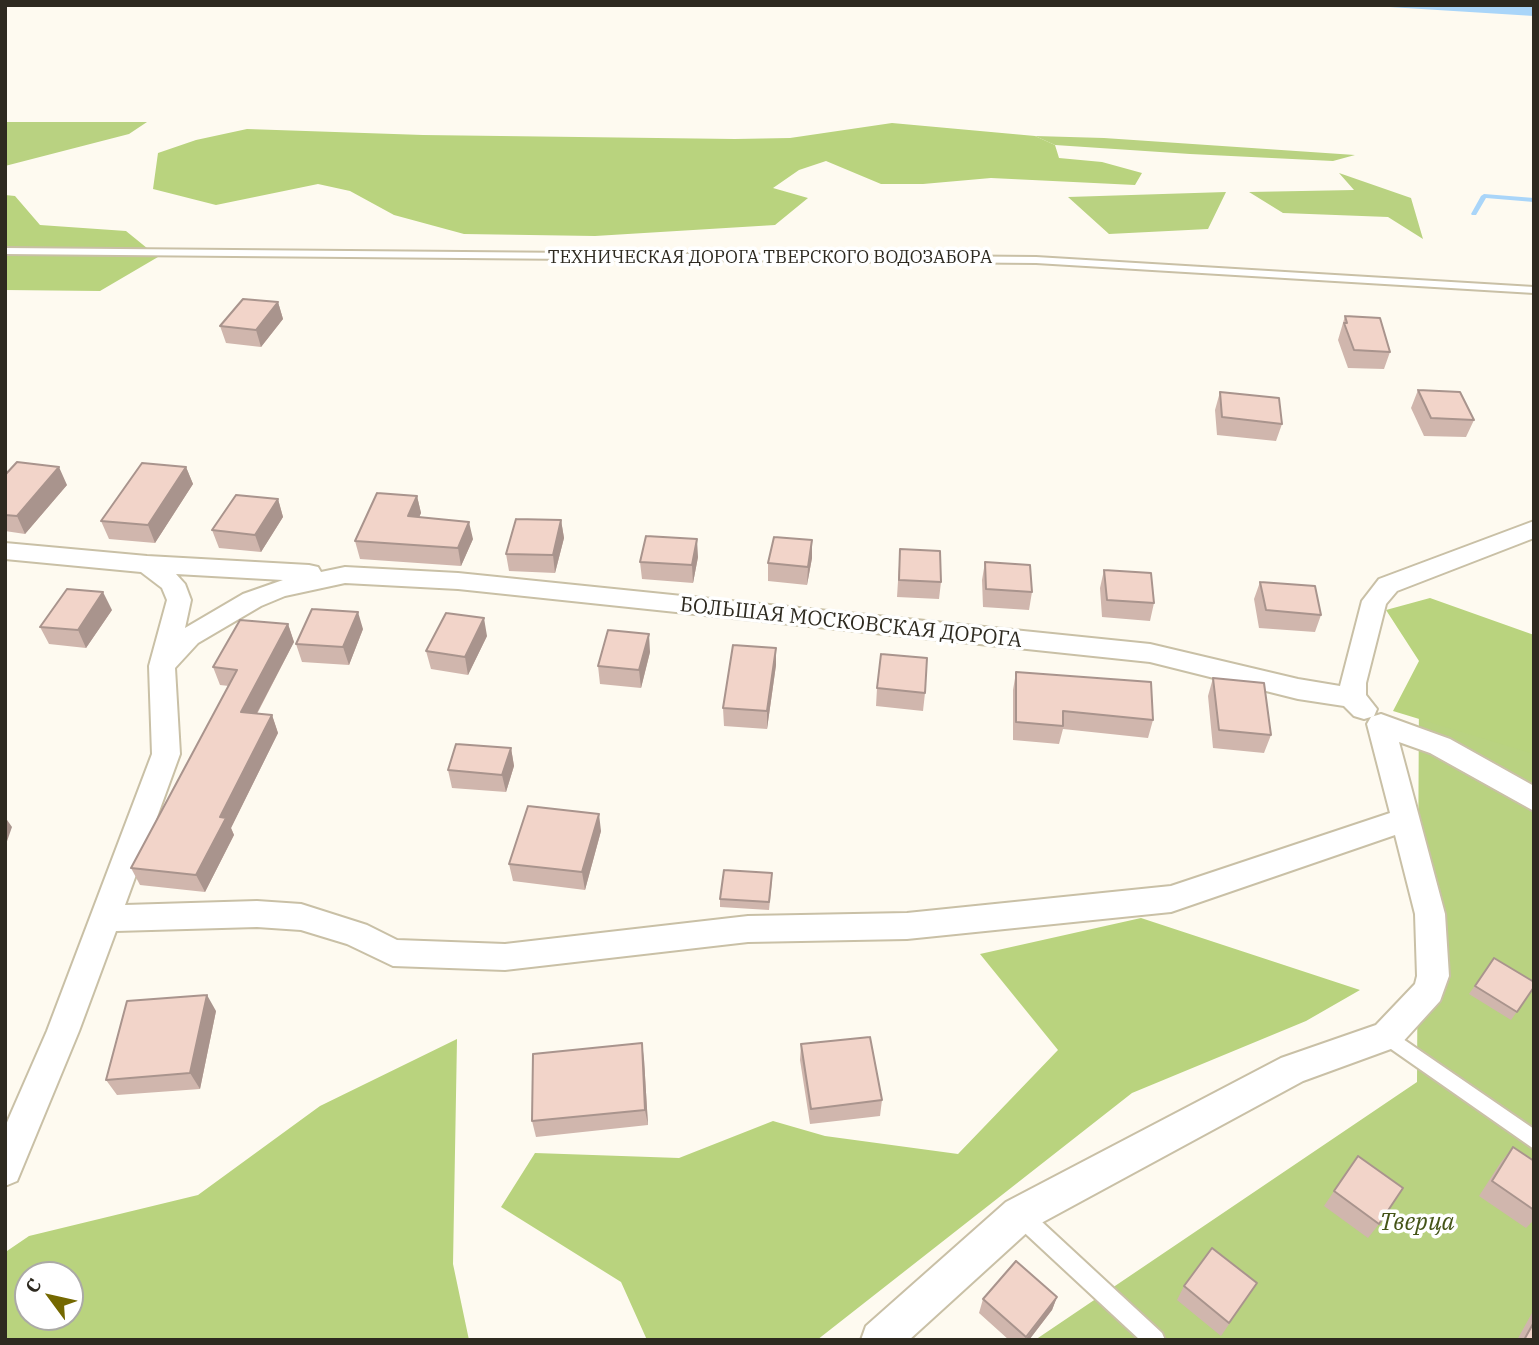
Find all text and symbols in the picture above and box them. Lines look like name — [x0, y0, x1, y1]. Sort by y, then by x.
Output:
street label: ТЕХНИЧЕСКАЯ ДОРОГА ТВЕРСКОГО ВОДОЗАБОРА — [548, 247, 992, 269]
street label: БОЛЬШАЯ МОСКОВСКАЯ ДОРОГА — [679, 592, 1023, 654]
park label: Тверца — [1379, 1209, 1455, 1237]
north arrow — [14, 1261, 84, 1331]
text: С — [20, 1274, 47, 1297]

